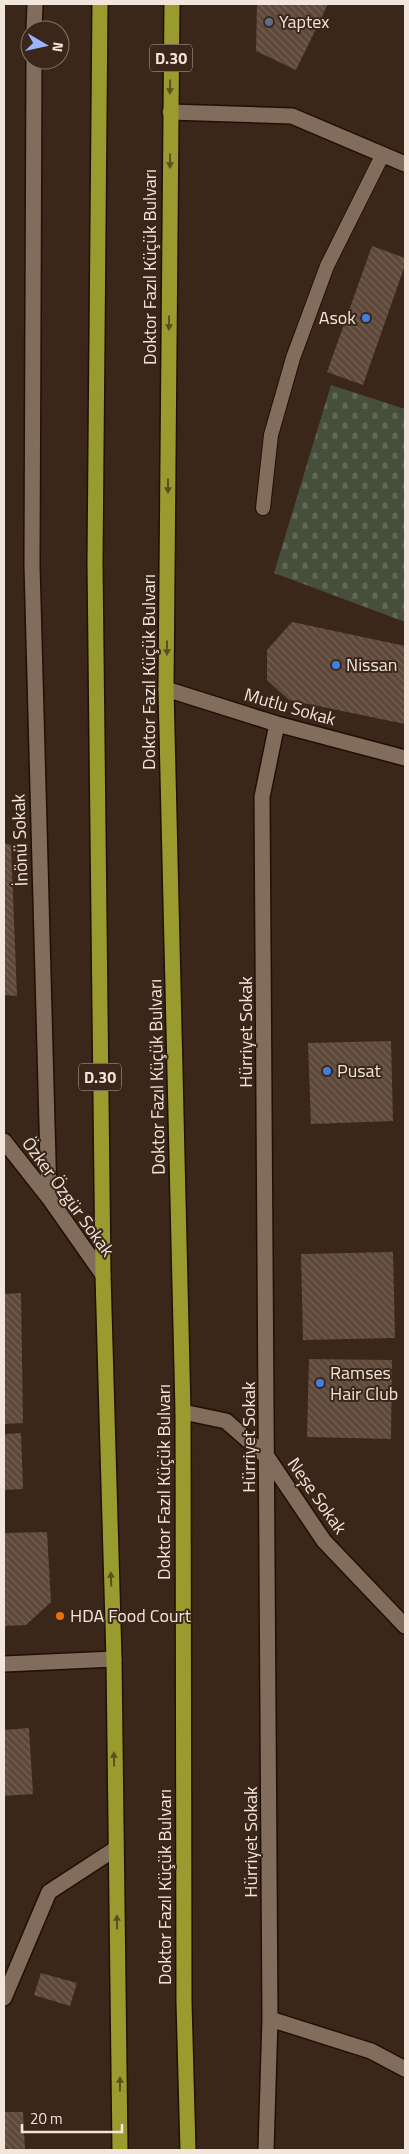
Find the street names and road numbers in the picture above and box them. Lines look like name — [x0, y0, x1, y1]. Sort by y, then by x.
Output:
road number: D.30 — [150, 44, 192, 72]
street label: Doktor Fazıl Küçük Bulvarı — [136, 169, 163, 365]
street label: Doktor Fazıl Küçük Bulvarı — [135, 574, 162, 770]
street label: Mutlu Sokak — [241, 681, 339, 733]
street label: İnönü Sokak — [4, 793, 35, 887]
street label: Hürriyet Sokak — [232, 976, 259, 1088]
street label: Doktor Fazıl Küçük Bulvarı — [141, 979, 172, 1175]
road number: D.30 — [79, 1064, 121, 1090]
street label: Özker Özgür Sokak — [16, 1131, 121, 1262]
street label: Hürriyet Sokak — [235, 1381, 262, 1493]
street label: Doktor Fazıl Küçük Bulvarı — [150, 1384, 177, 1580]
street label: Neşe Sokak — [281, 1452, 354, 1540]
street label: Hürriyet Sokak — [237, 1786, 264, 1898]
street label: Doktor Fazıl Küçük Bulvarı — [151, 1789, 178, 1985]

